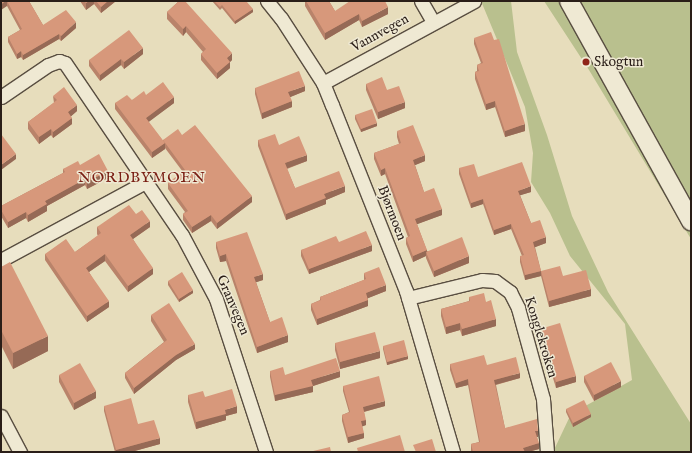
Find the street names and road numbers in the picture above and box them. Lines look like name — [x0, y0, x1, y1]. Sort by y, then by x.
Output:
street label: Vannvegen — [348, 10, 412, 56]
street label: Bjørmoen — [374, 183, 410, 243]
street label: Granvegen — [213, 272, 253, 338]
street label: Konglekroken — [521, 294, 561, 380]

